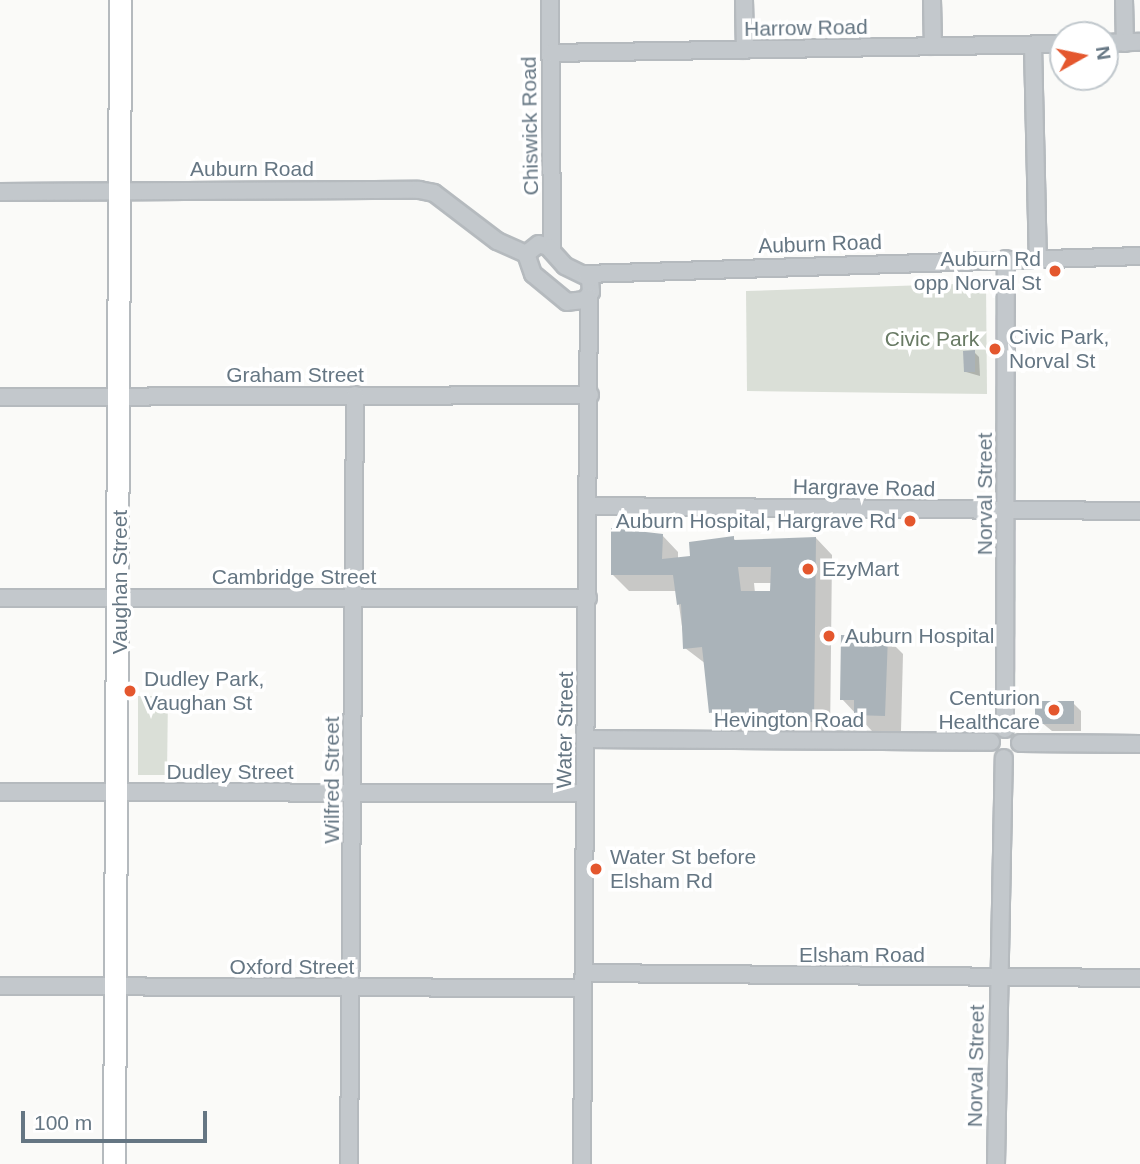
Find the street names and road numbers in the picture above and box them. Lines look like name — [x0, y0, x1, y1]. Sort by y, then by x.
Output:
street label: Harrow Road — [744, 14, 868, 42]
street label: Chiswick Road — [516, 56, 544, 196]
street label: Auburn Road — [190, 156, 314, 182]
street label: Auburn Road — [758, 229, 882, 259]
street label: Graham Street — [226, 362, 364, 388]
street label: Norval Street — [972, 433, 998, 555]
street label: Hargrave Road — [793, 474, 935, 502]
street label: Vaughan Street — [107, 510, 133, 654]
street label: Cambridge Street — [212, 564, 376, 590]
street label: Water Street — [551, 671, 579, 789]
street label: Hevington Road — [714, 707, 864, 733]
street label: Wilfred Street — [319, 716, 345, 844]
street label: Dudley Street — [166, 759, 294, 785]
street label: Elsham Road — [799, 942, 925, 968]
street label: Oxford Street — [230, 954, 354, 980]
street label: Norval Street — [962, 1005, 990, 1127]

